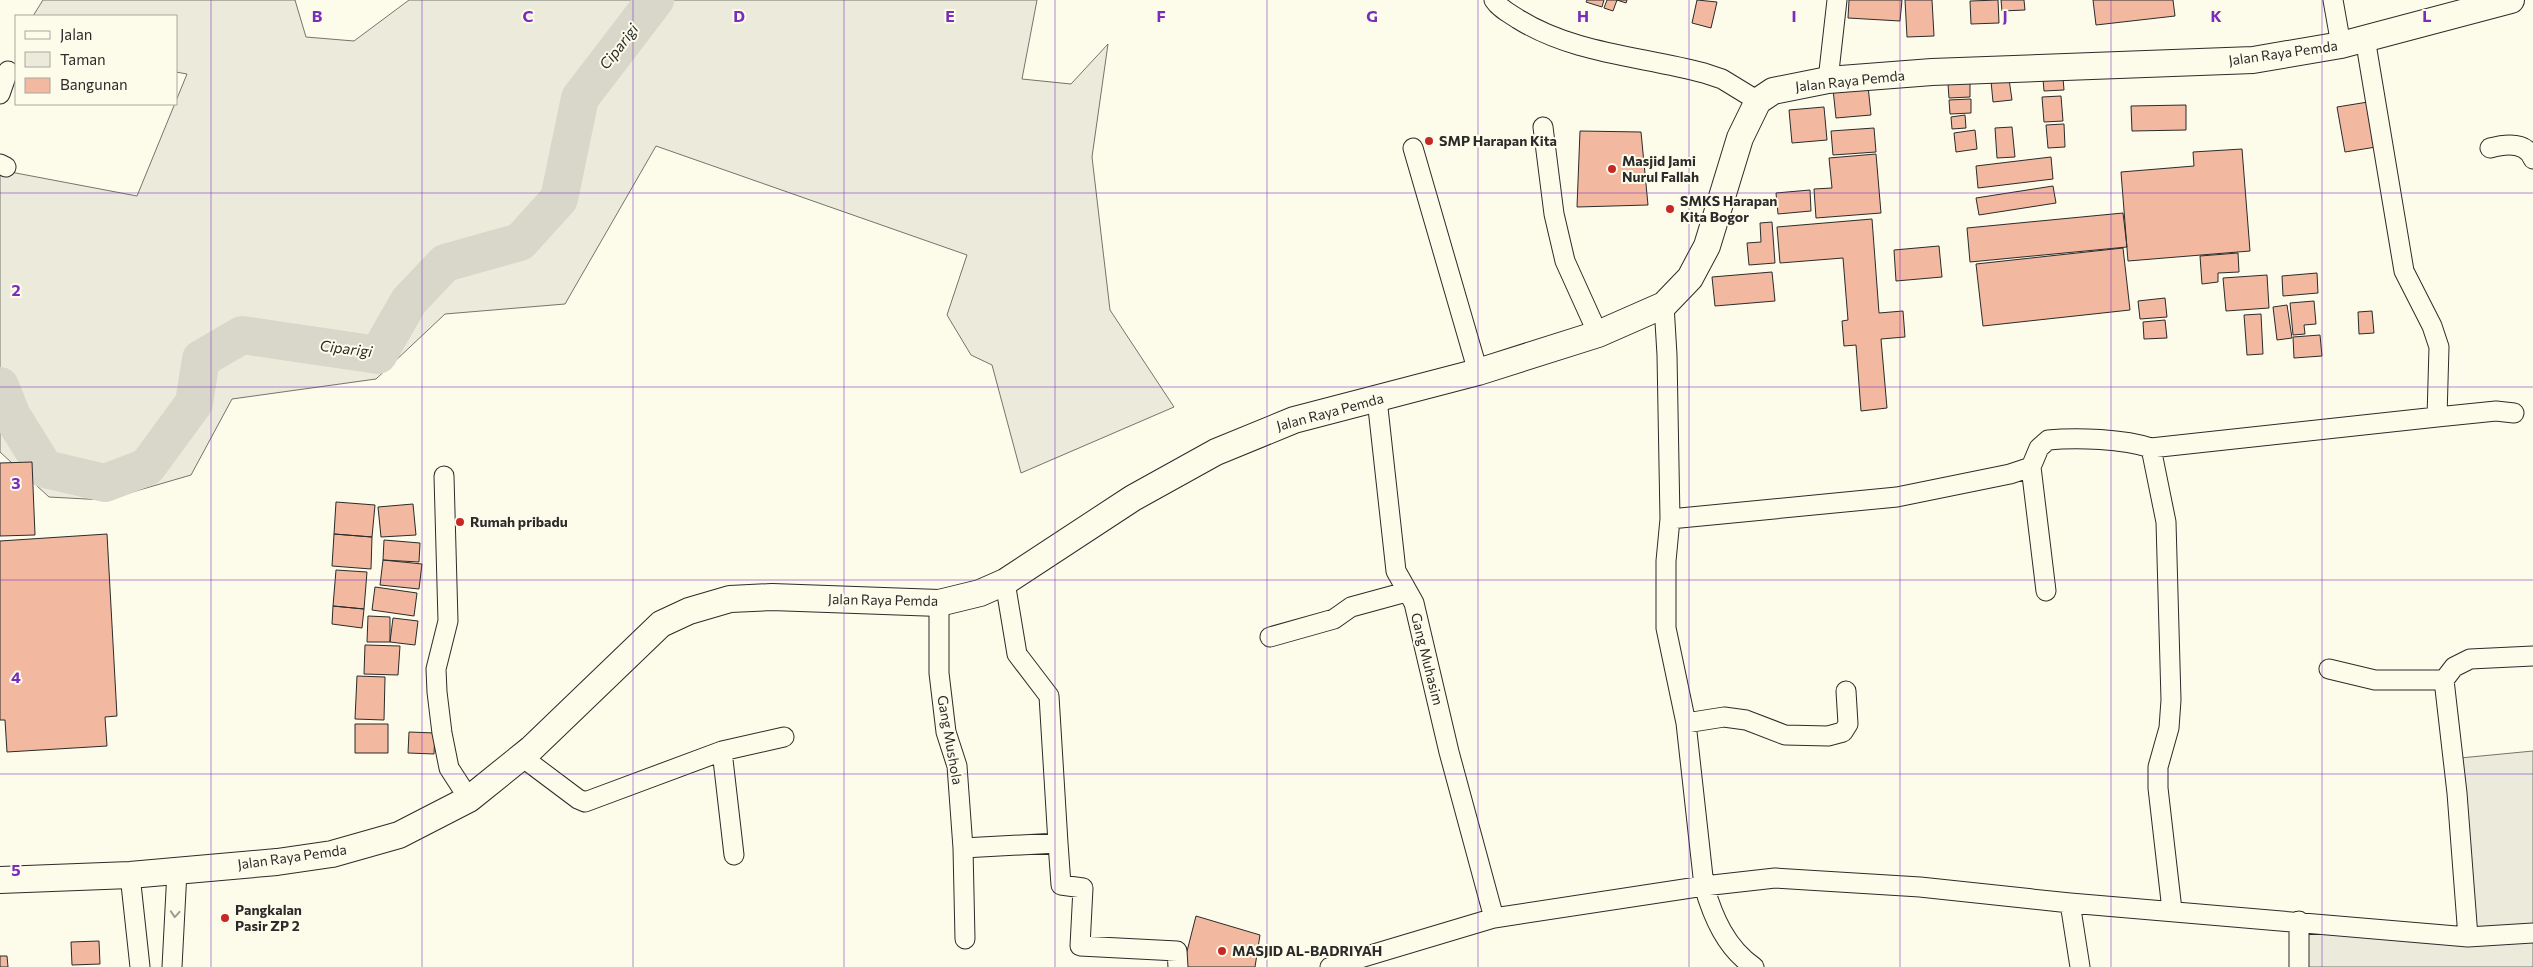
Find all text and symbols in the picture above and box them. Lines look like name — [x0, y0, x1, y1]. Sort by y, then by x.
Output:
text: B — [312, 6, 323, 25]
text: C — [523, 6, 534, 25]
text: D — [733, 6, 745, 25]
text: E — [945, 6, 955, 25]
text: F — [1156, 6, 1166, 25]
text: G — [1366, 6, 1378, 25]
text: H — [1577, 6, 1589, 25]
text: I — [1791, 6, 1797, 25]
text: J — [2002, 6, 2008, 25]
text: K — [2210, 6, 2222, 25]
text: L — [2422, 6, 2432, 25]
legend — [15, 15, 178, 105]
water label: Ciparigi — [595, 19, 642, 73]
text: Jalan — [60, 25, 92, 43]
street label: Jalan Raya Pemda — [2227, 36, 2339, 69]
text: Taman — [60, 50, 106, 68]
street label: Jalan Raya Pemda — [1794, 66, 1906, 95]
text: Bangunan — [60, 75, 128, 93]
place label: SMP Harapan Kita — [1439, 132, 1557, 149]
marker: SMP Harapan Kita — [1423, 135, 1435, 147]
place label: Masjid Jami Nurul Fallah — [1622, 152, 1699, 185]
marker: Masjid Jami Nurul Fallah — [1606, 163, 1618, 175]
place label: SMKS Harapan Kita Bogor — [1680, 192, 1777, 225]
marker: SMKS Harapan Kita Bogor — [1664, 203, 1676, 215]
text: 2 — [11, 280, 21, 299]
water label: Ciparigi — [319, 336, 375, 360]
street label: Jalan Raya Pemda — [1274, 389, 1385, 434]
text: 3 — [11, 473, 21, 492]
place label: Rumah pribadu — [470, 513, 568, 530]
marker: Rumah pribadu — [454, 516, 466, 528]
street label: Jalan Raya Pemda — [828, 590, 938, 609]
street label: Gang Muhasim — [1408, 611, 1447, 707]
text: 4 — [11, 667, 21, 686]
street label: Gang Mushola — [934, 694, 967, 786]
street label: Jalan Raya Pemda — [236, 840, 348, 873]
text: 5 — [11, 860, 21, 879]
place label: Pangkalan Pasir ZP 2 — [235, 901, 302, 934]
one-way arrow — [169, 910, 180, 918]
marker: Pangkalan Pasir ZP 2 — [219, 912, 231, 924]
place label: MASJID AL-BADRIYAH — [1232, 942, 1382, 959]
marker: MASJID AL-BADRIYAH — [1216, 945, 1228, 957]

